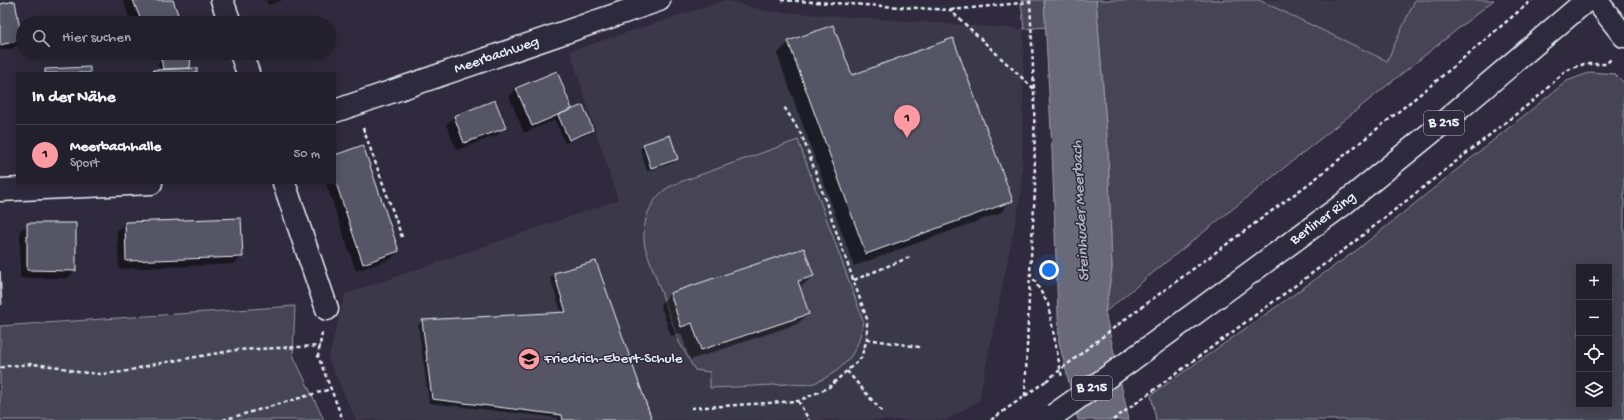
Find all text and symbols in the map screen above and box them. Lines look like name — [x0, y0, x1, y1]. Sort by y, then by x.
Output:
search box — [16, 16, 336, 60]
icon: search — [30, 27, 52, 49]
text: Hier suchen — [62, 29, 131, 47]
street label: Meerbachweg — [452, 33, 542, 78]
text: In der Nähe — [32, 88, 115, 108]
pin: 1 — [894, 105, 920, 138]
road number: B 215 — [1424, 111, 1464, 135]
text: Meerbachhalle — [70, 138, 161, 156]
water label: Steinhuder Meerbach — [1069, 140, 1095, 282]
text: 1 — [42, 147, 48, 162]
text: 50 m — [293, 147, 320, 162]
text: Sport — [70, 156, 99, 171]
street label: Berliner Ring — [1286, 188, 1360, 250]
your location — [1039, 260, 1059, 280]
map controls — [1576, 264, 1612, 408]
button: + — [1576, 264, 1612, 300]
button: − — [1576, 300, 1612, 336]
button: locate — [1576, 336, 1612, 372]
school or university icon: Friedrich-Ebert-Schule — [516, 346, 542, 372]
place label: Friedrich-Ebert-Schule — [543, 350, 683, 368]
button: layers — [1576, 372, 1612, 408]
road number: B 215 — [1072, 376, 1112, 400]

